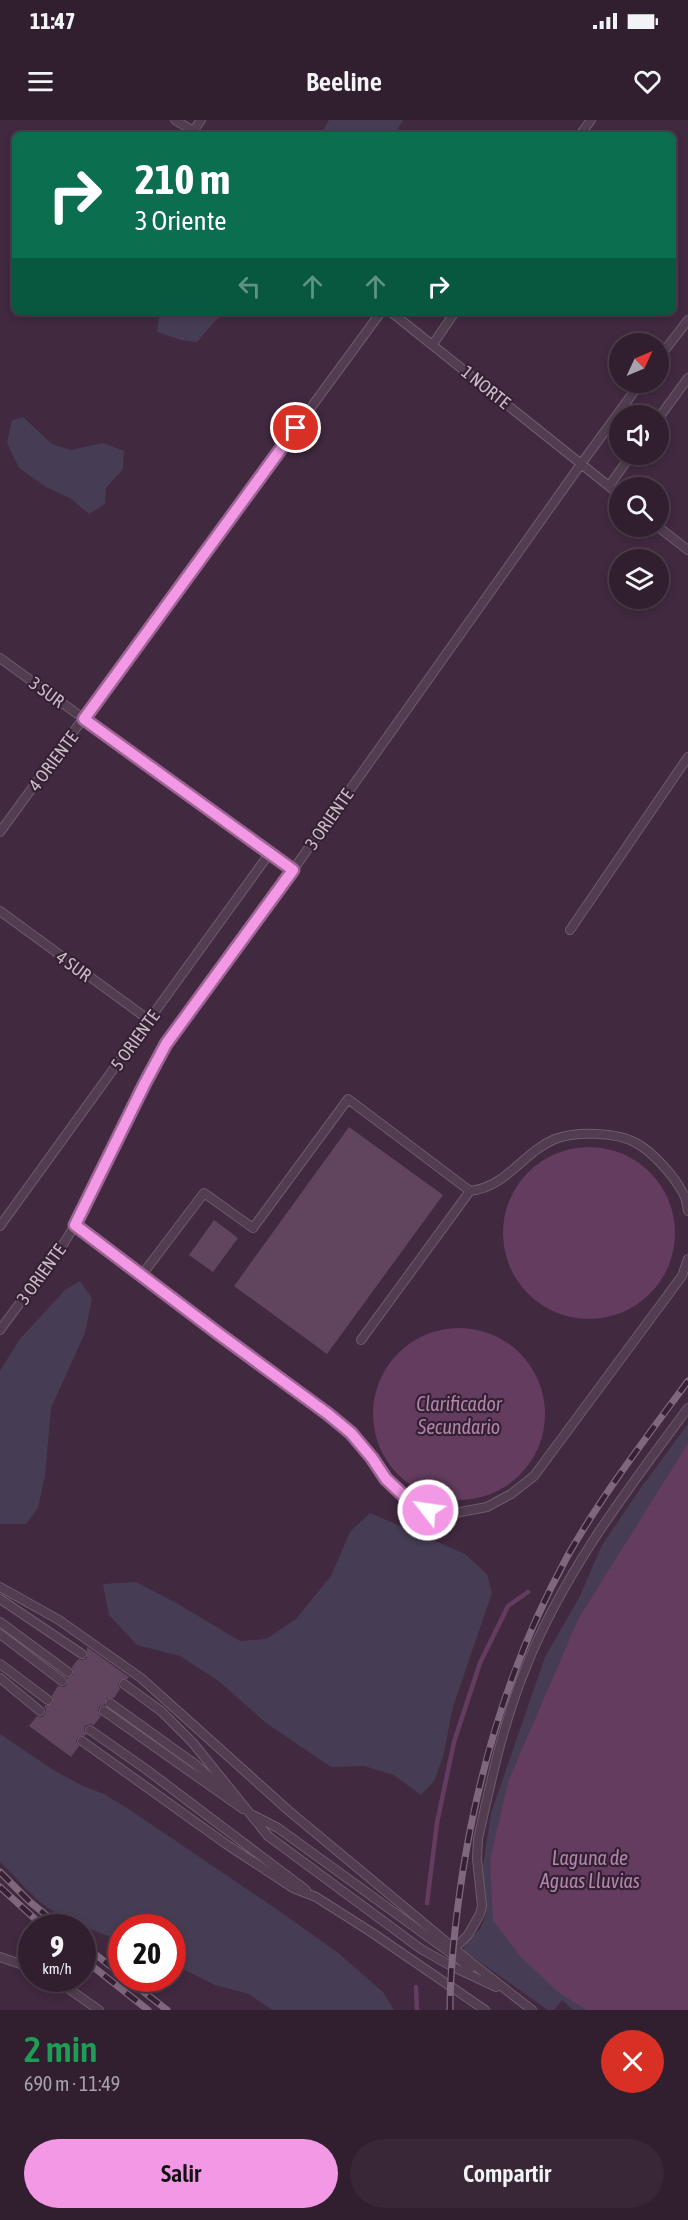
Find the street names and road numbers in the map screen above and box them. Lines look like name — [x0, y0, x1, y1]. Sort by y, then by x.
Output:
street label: 1 NORTE — [457, 361, 515, 413]
street label: 3 SUR — [25, 672, 69, 712]
street label: 4 ORIENTE — [24, 727, 82, 795]
street label: 3 ORIENTE — [301, 784, 358, 853]
street label: 4 SUR — [52, 946, 96, 986]
street label: 5 ORIENTE — [106, 1006, 164, 1074]
street label: 3 ORIENTE — [12, 1240, 70, 1308]

